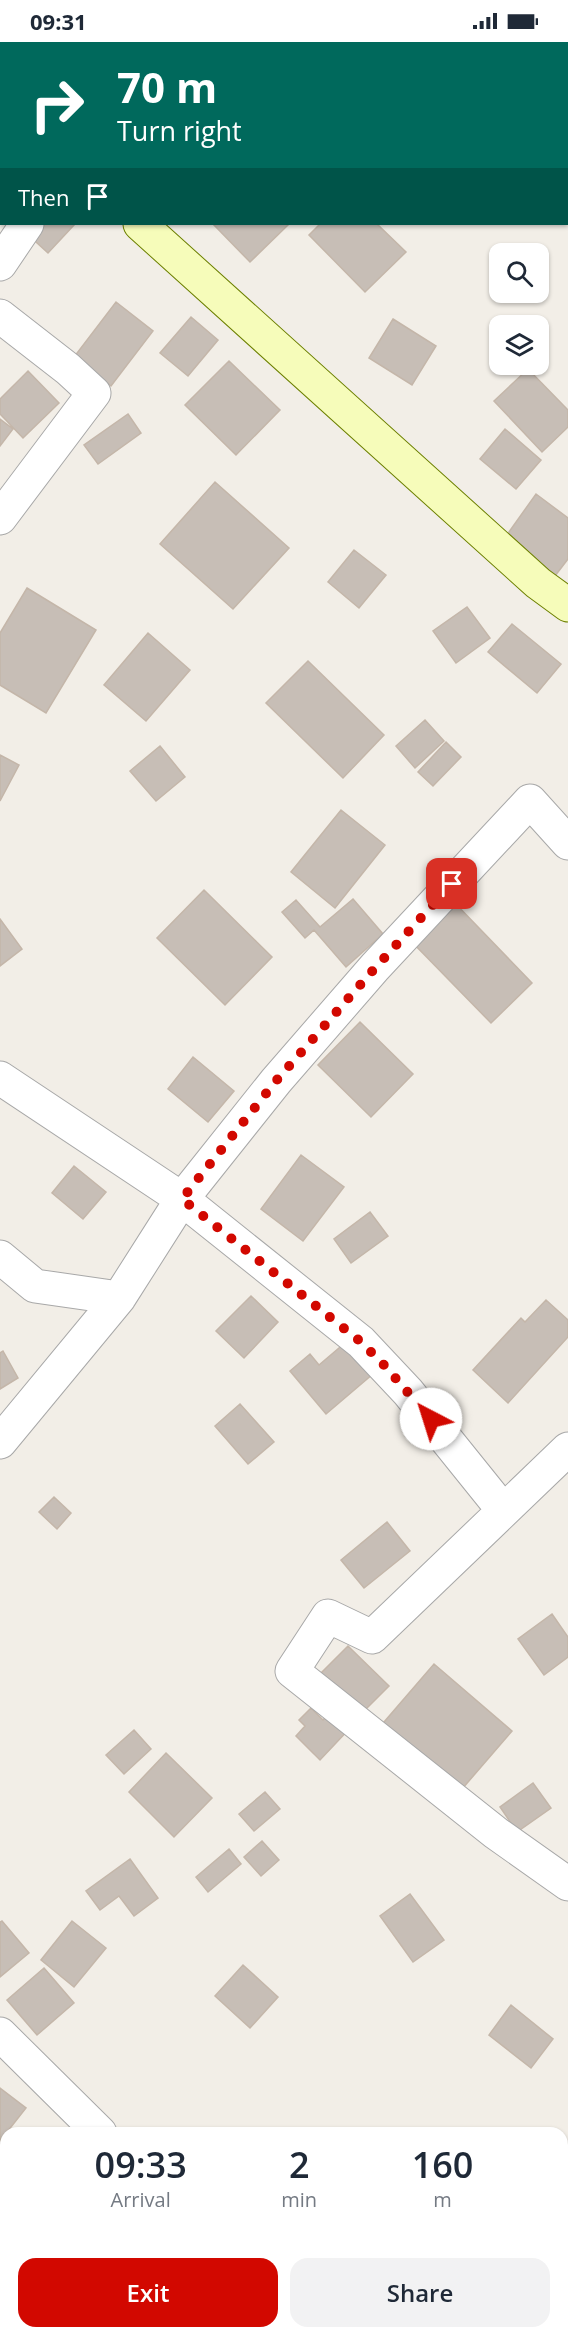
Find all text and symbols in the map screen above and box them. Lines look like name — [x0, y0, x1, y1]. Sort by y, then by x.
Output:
text: 09:31 — [30, 6, 87, 36]
text: 70 m — [117, 58, 217, 115]
icon: right — [18, 66, 96, 144]
text: Turn right — [117, 112, 242, 149]
icon: arrive — [81, 180, 114, 213]
text: Then — [18, 182, 69, 212]
map controls — [489, 243, 549, 375]
button: search — [489, 243, 549, 303]
button: layers — [489, 315, 549, 375]
pin — [426, 858, 477, 909]
icon: arrive — [435, 867, 468, 900]
position arrow — [399, 1387, 463, 1451]
text: 09:33 — [95, 2140, 187, 2189]
text: 2 — [289, 2140, 310, 2189]
text: 160 — [412, 2140, 473, 2189]
text: Arrival — [111, 2186, 171, 2213]
text: min — [281, 2186, 317, 2213]
text: m — [433, 2186, 452, 2213]
button: Exit — [18, 2258, 278, 2327]
button: Share — [290, 2258, 550, 2327]

